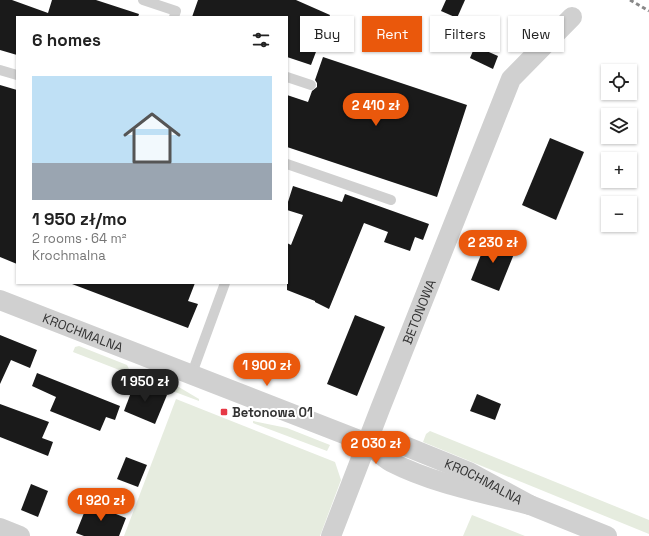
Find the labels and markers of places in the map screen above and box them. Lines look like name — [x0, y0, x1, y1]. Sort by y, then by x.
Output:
pin: 2 410 zł — [335, 93, 417, 127]
pin: 2 230 zł — [452, 230, 534, 264]
pin: 1 900 zł — [226, 353, 308, 387]
pin: 1 950 zł — [104, 369, 186, 403]
place label: Betonowa 01 — [232, 404, 313, 421]
marker: Betonowa 01 — [219, 407, 229, 417]
pin: 2 030 zł — [335, 431, 417, 465]
pin: 1 920 zł — [60, 488, 142, 522]

